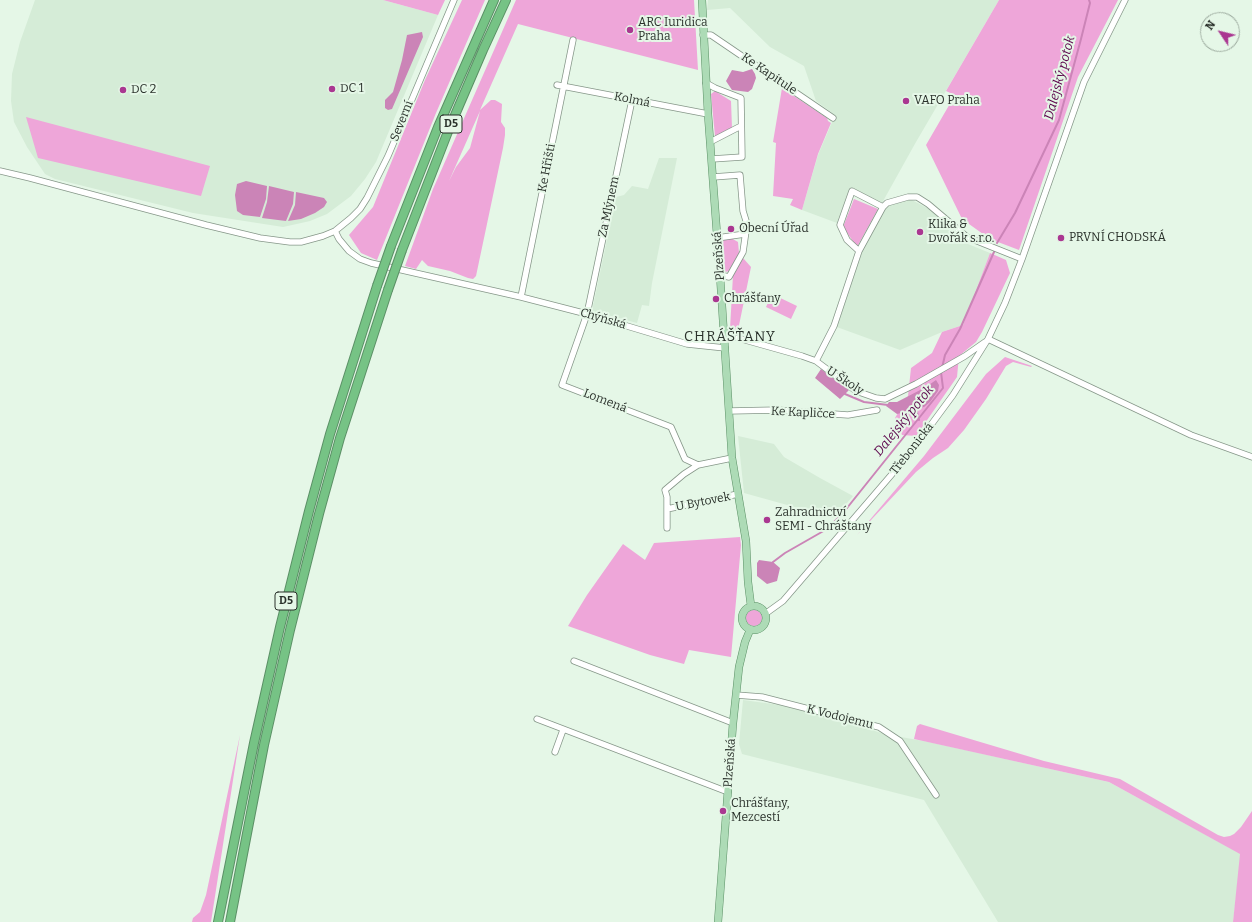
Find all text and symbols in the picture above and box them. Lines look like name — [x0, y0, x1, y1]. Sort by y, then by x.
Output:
north arrow — [1200, 12, 1240, 52]
place label: ARC Iuridica Praha — [638, 16, 708, 44]
text: N — [1203, 18, 1218, 33]
marker: ARC Iuridica Praha — [625, 25, 635, 35]
water label: Dalejský potok — [1041, 34, 1079, 122]
street label: Ke Kapitule — [738, 50, 800, 98]
place label: DC 1 — [340, 82, 364, 96]
place label: DC 2 — [131, 83, 156, 97]
marker: DC 1 — [327, 84, 337, 94]
marker: DC 2 — [118, 85, 128, 95]
street label: Kolmá — [613, 89, 651, 111]
place label: VAFO Praha — [914, 94, 980, 108]
marker: VAFO Praha — [901, 96, 911, 106]
street label: Severní — [387, 99, 417, 143]
road number: D5 — [440, 115, 462, 133]
street label: Ke Hřišti — [535, 143, 559, 193]
street label: Za Mlýnem — [595, 175, 623, 239]
place label: Klika & Dvořák s.r.o. — [928, 218, 994, 246]
place label: Obecní Úřad — [739, 222, 809, 236]
marker: Obecní Úřad — [726, 224, 736, 234]
marker: Klika & Dvořák s.r.o. — [915, 227, 925, 237]
street label: Plzeňská — [710, 231, 728, 281]
place label: PRVNÍ CHODSKÁ — [1069, 231, 1166, 245]
marker: PRVNÍ CHODSKÁ — [1056, 233, 1066, 243]
place label: Chrášťany — [724, 292, 781, 306]
marker: Chrášťany — [711, 294, 721, 304]
street label: Chýňská — [578, 306, 628, 332]
district label: CHRÁŠŤANY — [684, 329, 776, 345]
street label: U Školy — [824, 364, 866, 398]
water label: Dalejský potok — [871, 383, 937, 459]
street label: Lomená — [581, 386, 629, 416]
street label: Ke Kapličce — [771, 404, 835, 422]
street label: Třebonická — [887, 420, 937, 478]
street label: U Bytovek — [674, 490, 732, 514]
place label: Zahradnictví SEMI - Chráštany — [775, 506, 871, 534]
marker: Zahradnictví SEMI - Chráštany — [762, 515, 772, 525]
road number: D5 — [275, 592, 297, 610]
street label: K Vodojemu — [805, 702, 875, 732]
street label: Plzeňská — [721, 738, 739, 788]
place label: Chrášťany, Mezcestí — [731, 797, 789, 825]
marker: Chrášťany, Mezcestí — [718, 806, 728, 816]

